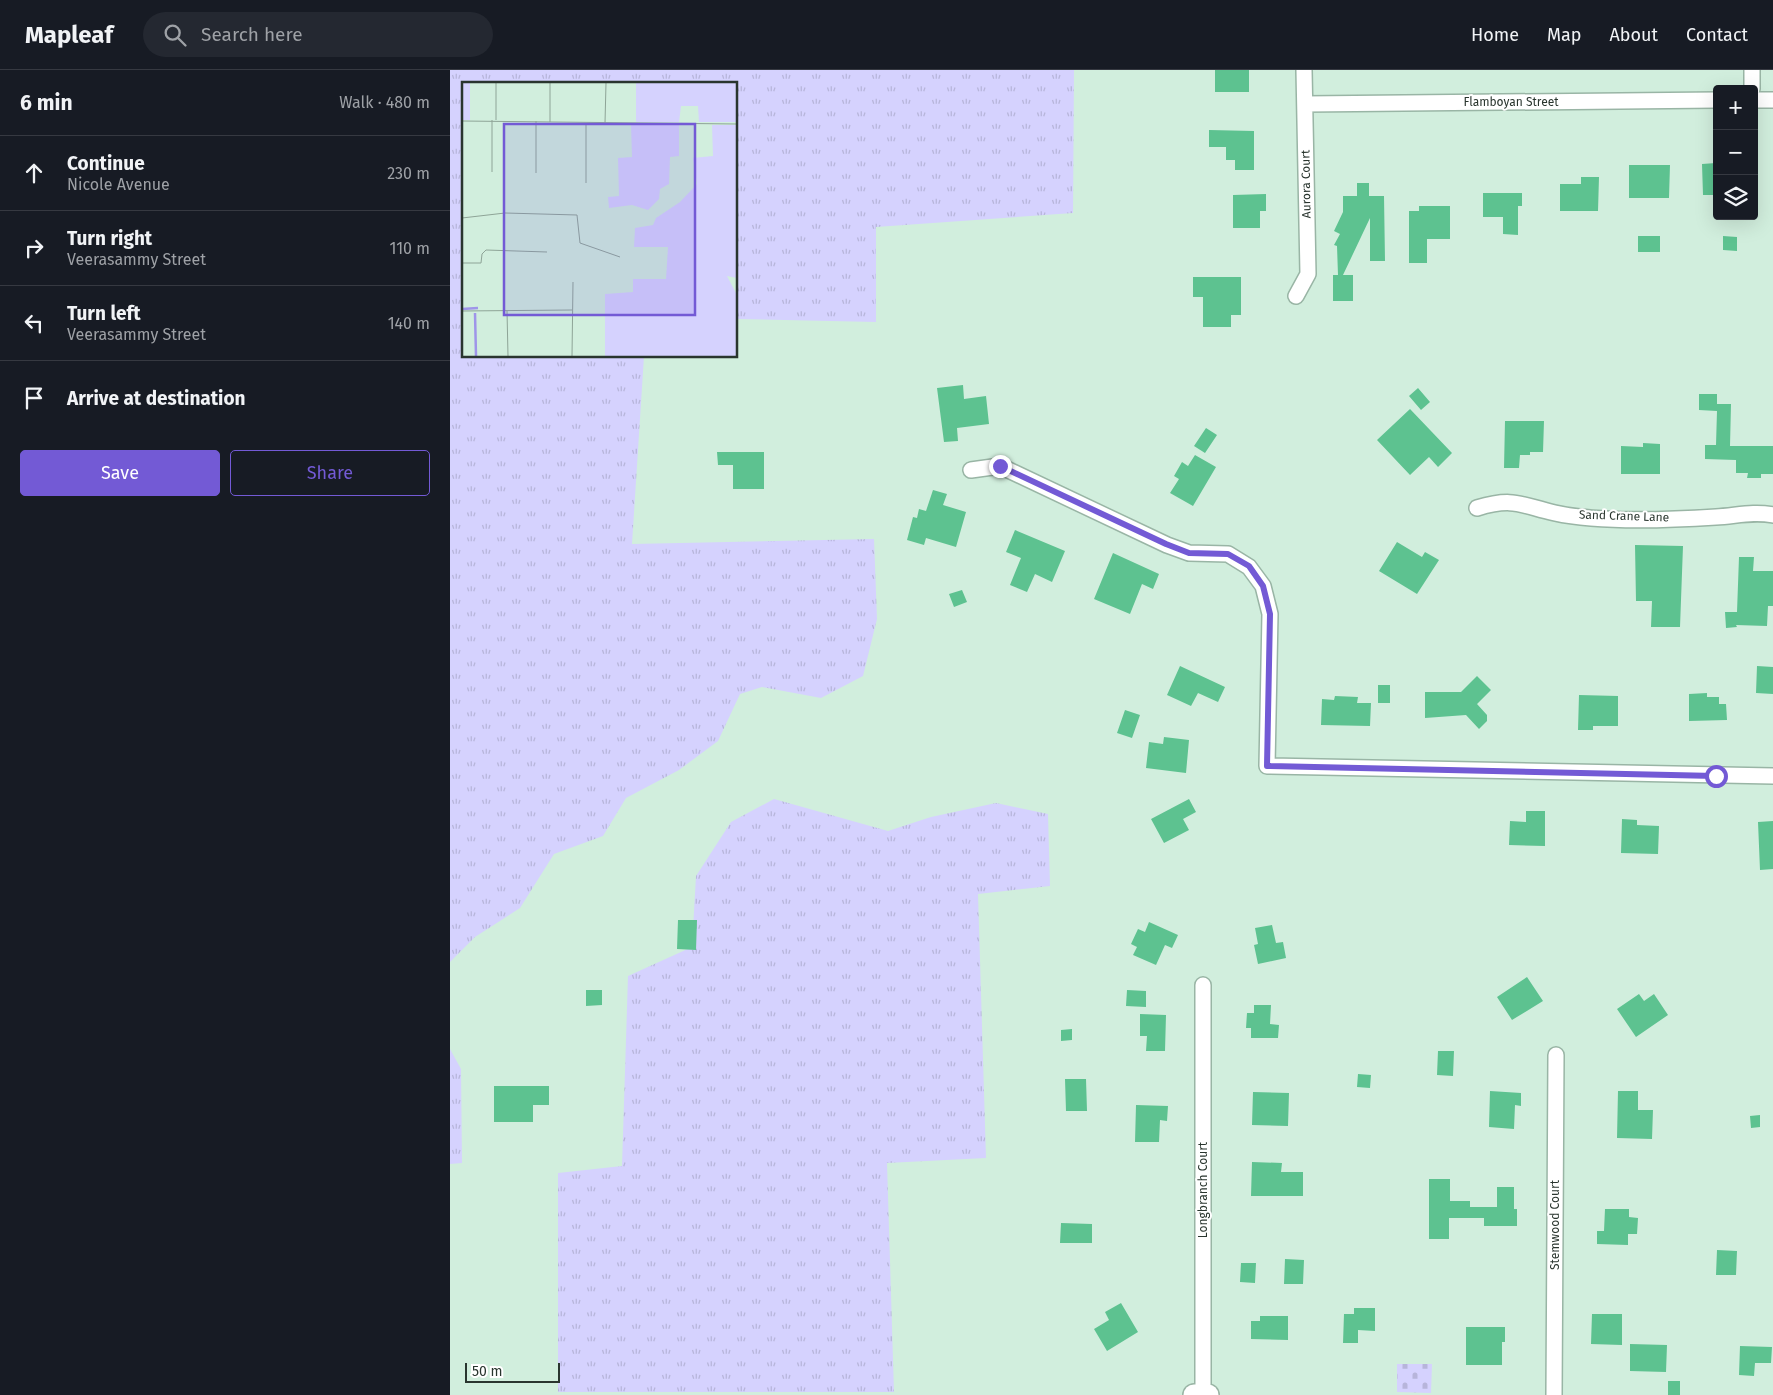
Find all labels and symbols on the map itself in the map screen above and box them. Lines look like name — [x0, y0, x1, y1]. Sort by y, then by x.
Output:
inset map — [462, 82, 738, 358]
street label: Flamboyan Street — [1463, 95, 1559, 109]
street label: Aurora Court — [1298, 149, 1314, 218]
route end — [989, 455, 1012, 478]
street label: Sand Crane Lane — [1579, 507, 1669, 525]
route start — [1705, 765, 1728, 788]
street label: Longbranch Court — [1196, 1141, 1210, 1238]
street label: Stemwood Court — [1548, 1179, 1562, 1270]
scale bar — [465, 1360, 560, 1383]

